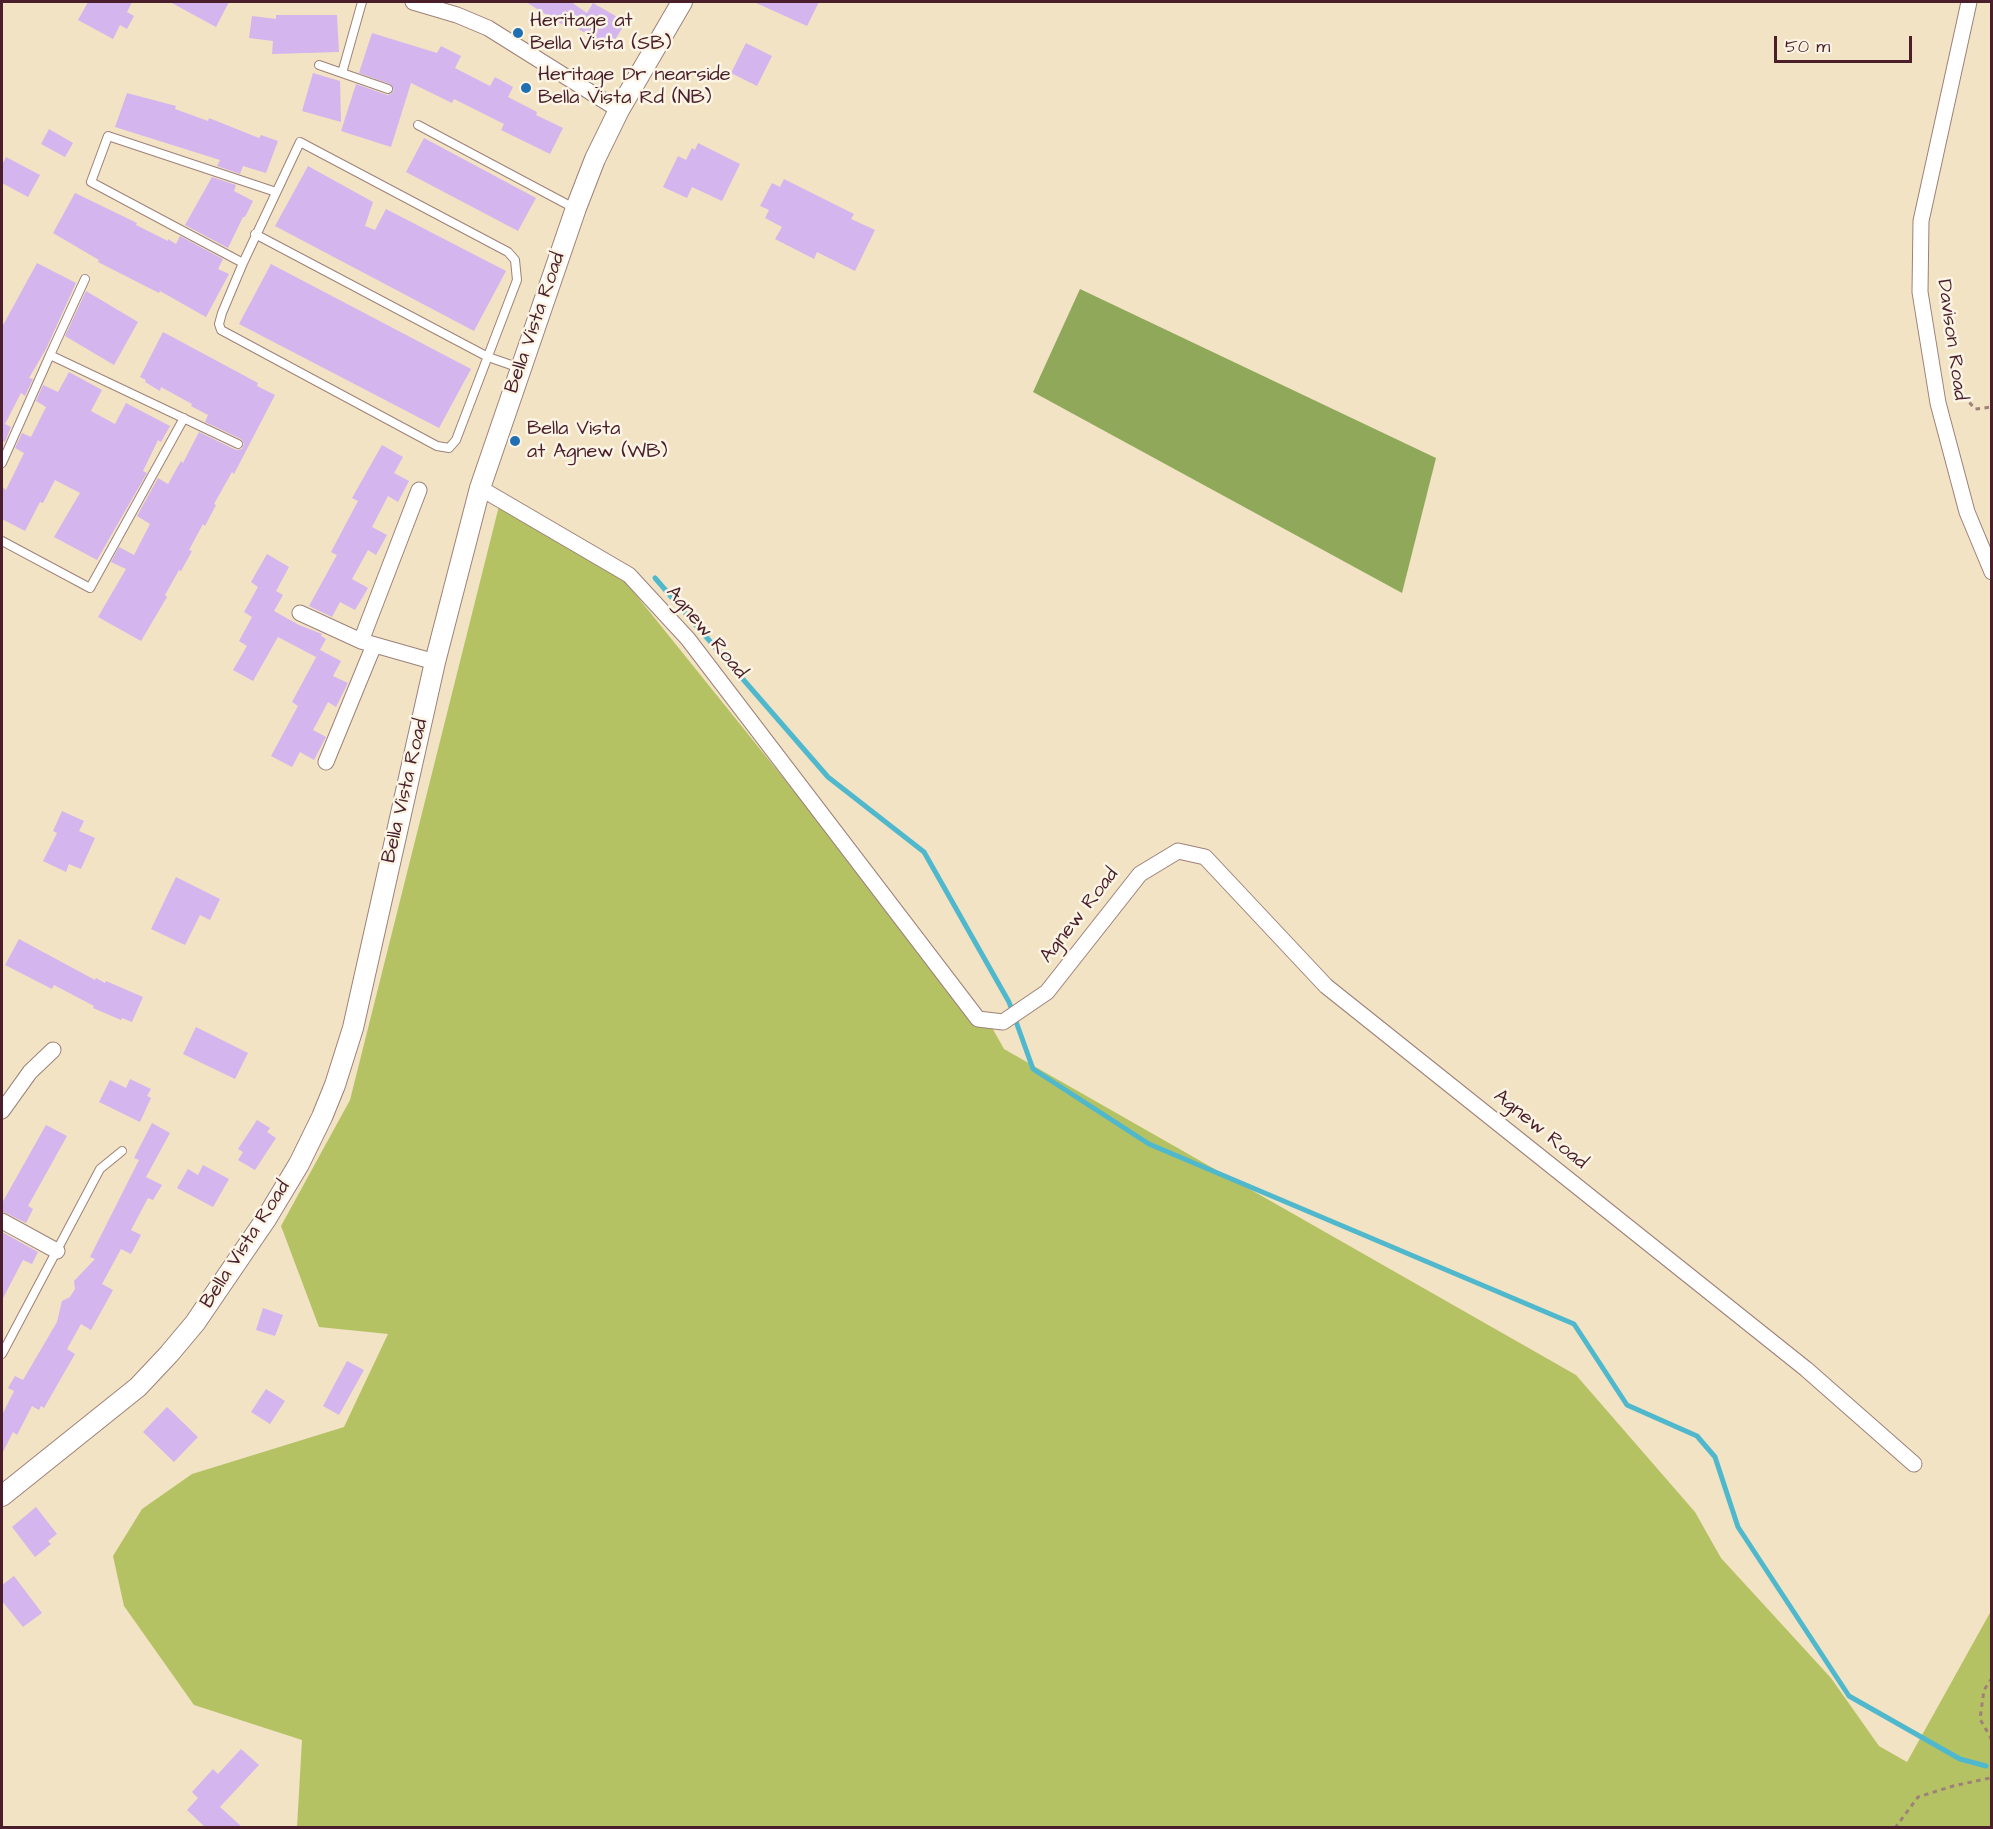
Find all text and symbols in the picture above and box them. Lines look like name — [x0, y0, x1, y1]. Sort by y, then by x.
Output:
place label: Heritage at Bella Vista (SB) — [530, 10, 671, 57]
scale bar — [1777, 24, 1915, 62]
marker: Heritage at Bella Vista (SB) — [511, 26, 525, 40]
text: 50 m — [1785, 34, 1830, 59]
place label: Heritage Dr nearside Bella Vista Rd (NB) — [538, 64, 731, 111]
marker: Heritage Dr nearside Bella Vista Rd (NB) — [519, 81, 533, 95]
street label: Bella Vista Road — [501, 249, 571, 397]
street label: Davison Road — [1931, 278, 1971, 402]
place label: Bella Vista at Agnew (WB) — [527, 418, 667, 465]
marker: Bella Vista at Agnew (WB) — [508, 434, 522, 448]
street label: Agnew Road — [660, 582, 752, 684]
street label: Bella Vista Road — [378, 717, 434, 865]
street label: Agnew Road — [1035, 864, 1125, 968]
street label: Agnew Road — [1488, 1085, 1592, 1175]
street label: Bella Vista Road — [196, 1177, 296, 1313]

